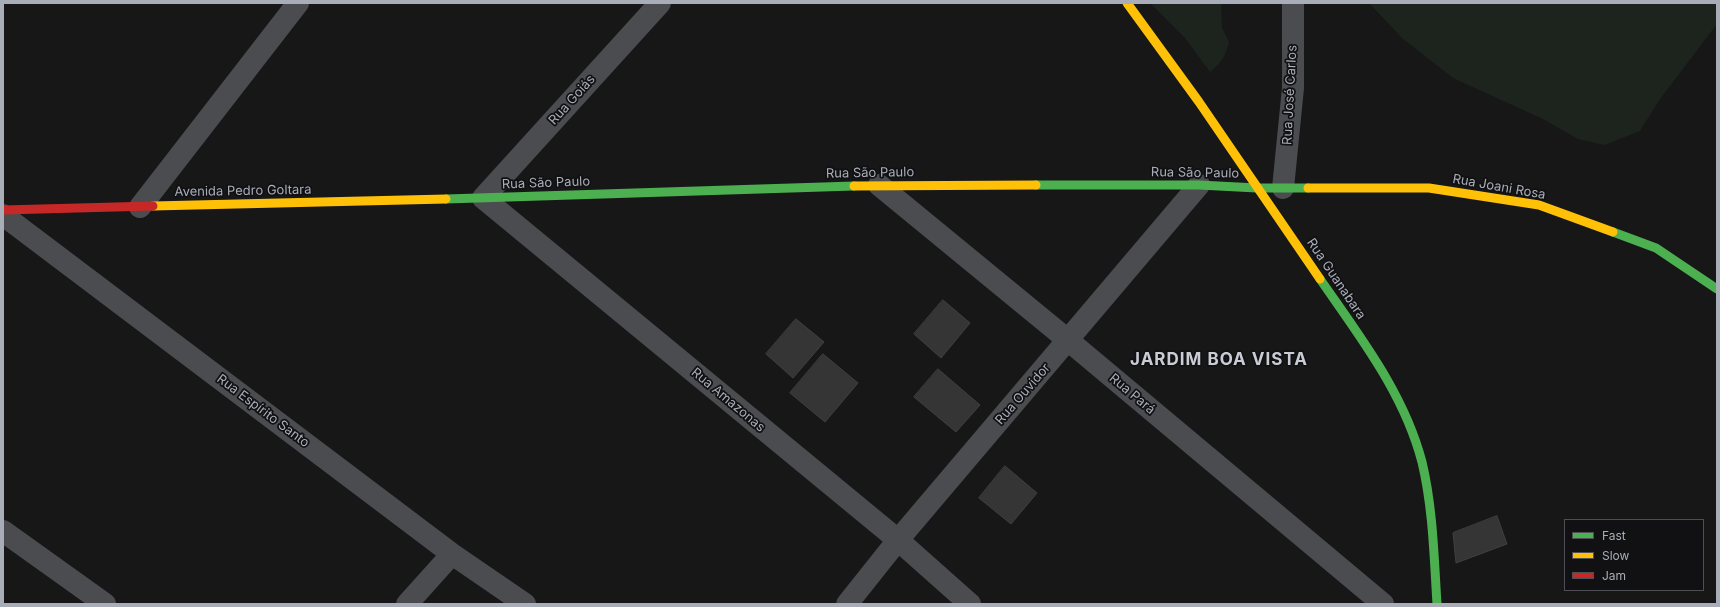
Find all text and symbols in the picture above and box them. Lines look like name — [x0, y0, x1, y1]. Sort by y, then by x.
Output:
street label: Rua José Carlos — [1280, 45, 1300, 145]
street label: Rua Goiás — [546, 72, 598, 128]
street label: Rua São Paulo — [826, 164, 914, 182]
street label: Rua São Paulo — [1151, 164, 1239, 182]
street label: Rua Joani Rosa — [1451, 171, 1547, 203]
street label: Rua São Paulo — [502, 174, 590, 192]
street label: Avenida Pedro Goltara — [174, 182, 312, 200]
street label: Rua Guanabara — [1303, 236, 1369, 322]
district label: JARDIM BOA VISTA — [1130, 350, 1308, 370]
street label: Rua Ouvidor — [992, 360, 1054, 428]
street label: Rua Amazonas — [688, 365, 768, 435]
street label: Rua Pará — [1106, 370, 1158, 418]
street label: Rua Espírito Santo — [214, 371, 312, 451]
legend — [1564, 519, 1704, 591]
text: Fast — [1602, 528, 1626, 543]
text: Slow — [1602, 548, 1629, 563]
text: Jam — [1602, 568, 1626, 583]

